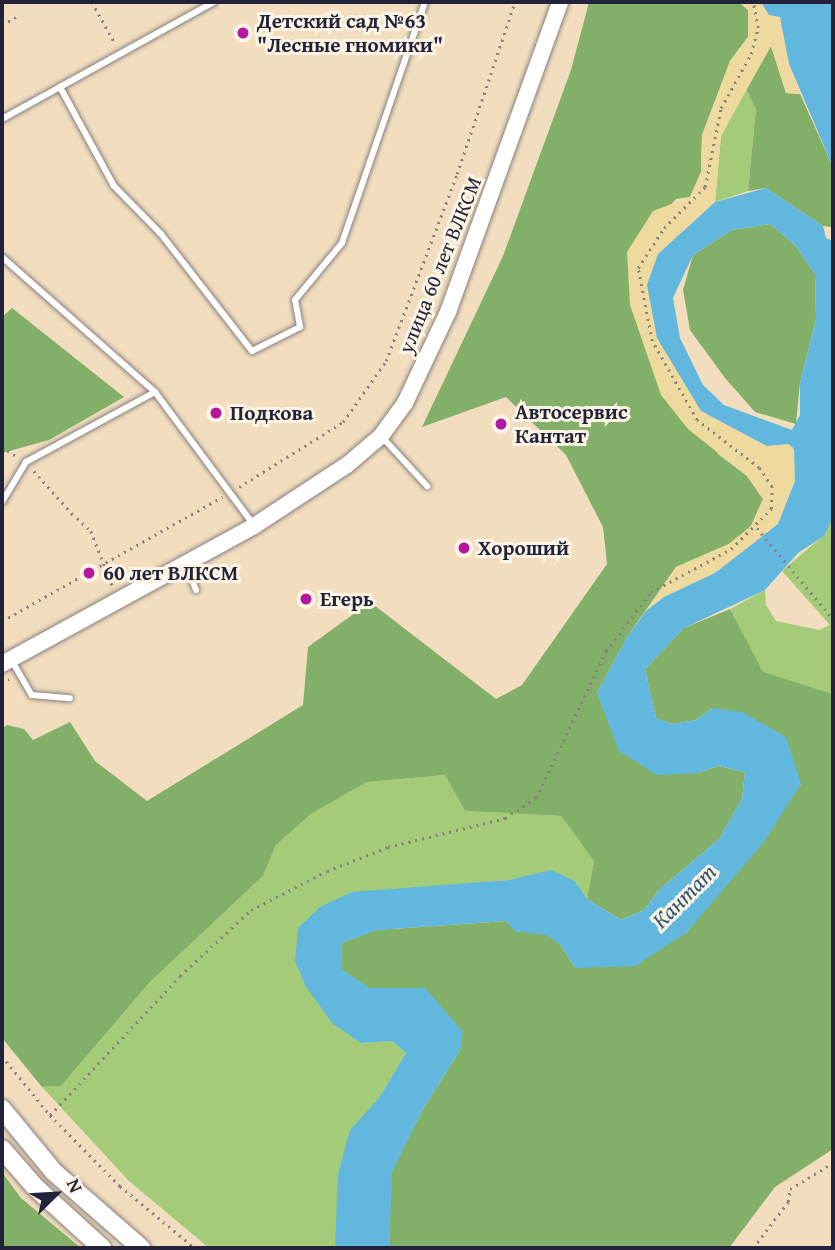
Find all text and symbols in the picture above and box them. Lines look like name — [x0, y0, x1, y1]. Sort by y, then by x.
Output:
place label: Детский сад №63 "Лесные гномики" — [257, 8, 443, 58]
marker: Детский сад №63 "Лесные гномики" — [235, 25, 251, 41]
street label: улица 60 лет ВЛКСМ — [393, 173, 487, 357]
place label: Автосервис Кантат — [515, 399, 628, 449]
place label: Подкова — [230, 400, 313, 426]
marker: Подкова — [208, 405, 224, 421]
marker: Автосервис Кантат — [493, 416, 509, 432]
place label: Хороший — [478, 535, 569, 561]
marker: Хороший — [456, 540, 472, 556]
place label: 60 лет ВЛКСМ — [103, 560, 238, 586]
marker: 60 лет ВЛКСМ — [81, 565, 97, 581]
place label: Егерь — [320, 586, 374, 612]
marker: Егерь — [298, 591, 314, 607]
water label: Кантат — [646, 858, 722, 934]
north arrow — [21, 1159, 91, 1229]
text: N — [60, 1174, 91, 1197]

